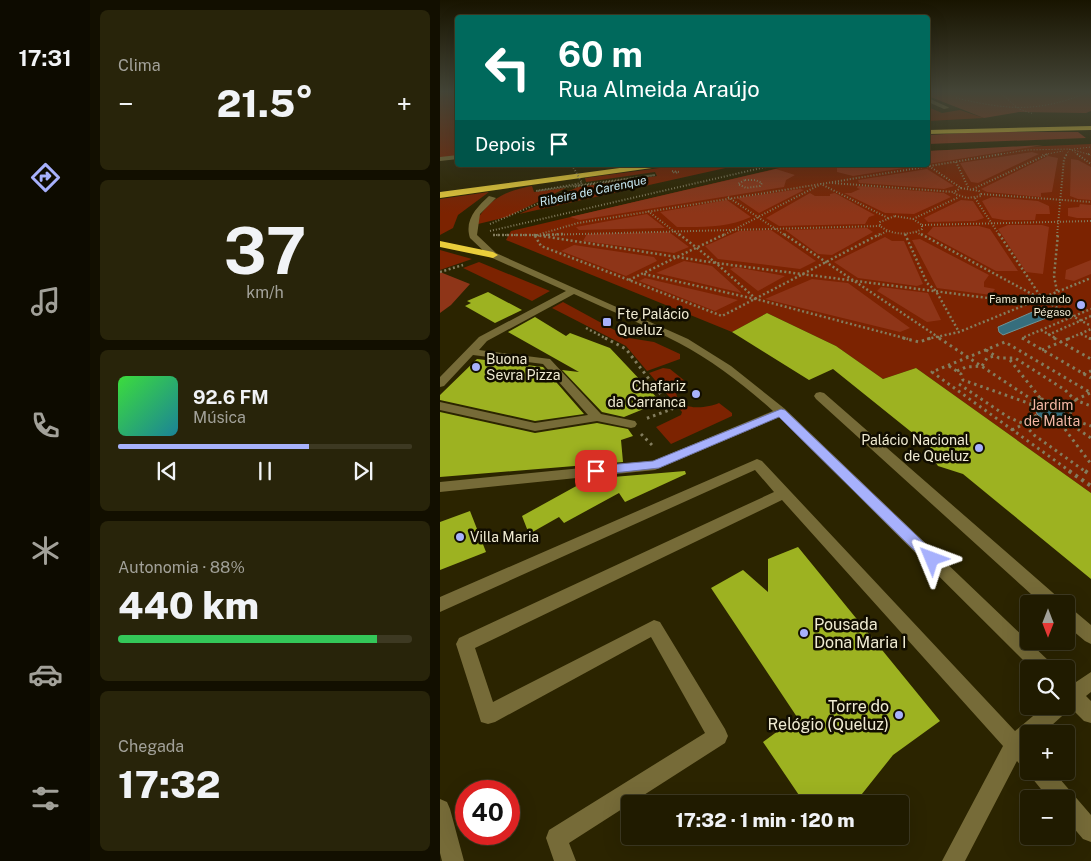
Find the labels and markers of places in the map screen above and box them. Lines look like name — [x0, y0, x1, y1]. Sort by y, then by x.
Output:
place label: Fama montando Pégaso — [989, 293, 1071, 318]
marker: Fama montando Pégaso — [1075, 299, 1087, 311]
place label: Fte Palácio Queluz — [617, 306, 689, 338]
marker: Fte Palácio Queluz — [601, 316, 613, 328]
place label: Buona Sevra Pizza — [486, 351, 560, 383]
marker: Buona Sevra Pizza — [470, 361, 482, 373]
place label: Chafariz da Carranca — [607, 378, 686, 410]
marker: Chafariz da Carranca — [690, 388, 702, 400]
place label: Palácio Nacional de Queluz — [861, 432, 969, 464]
marker: Palácio Nacional de Queluz — [973, 442, 985, 454]
pin — [575, 450, 617, 492]
place label: Villa Maria — [470, 529, 539, 545]
marker: Villa Maria — [454, 531, 466, 543]
place label: Pousada Dona Maria I — [814, 615, 907, 652]
marker: Pousada Dona Maria I — [798, 627, 810, 639]
place label: Torre do Relógio (Queluz) — [768, 697, 889, 734]
marker: Torre do Relógio (Queluz) — [893, 709, 905, 721]

